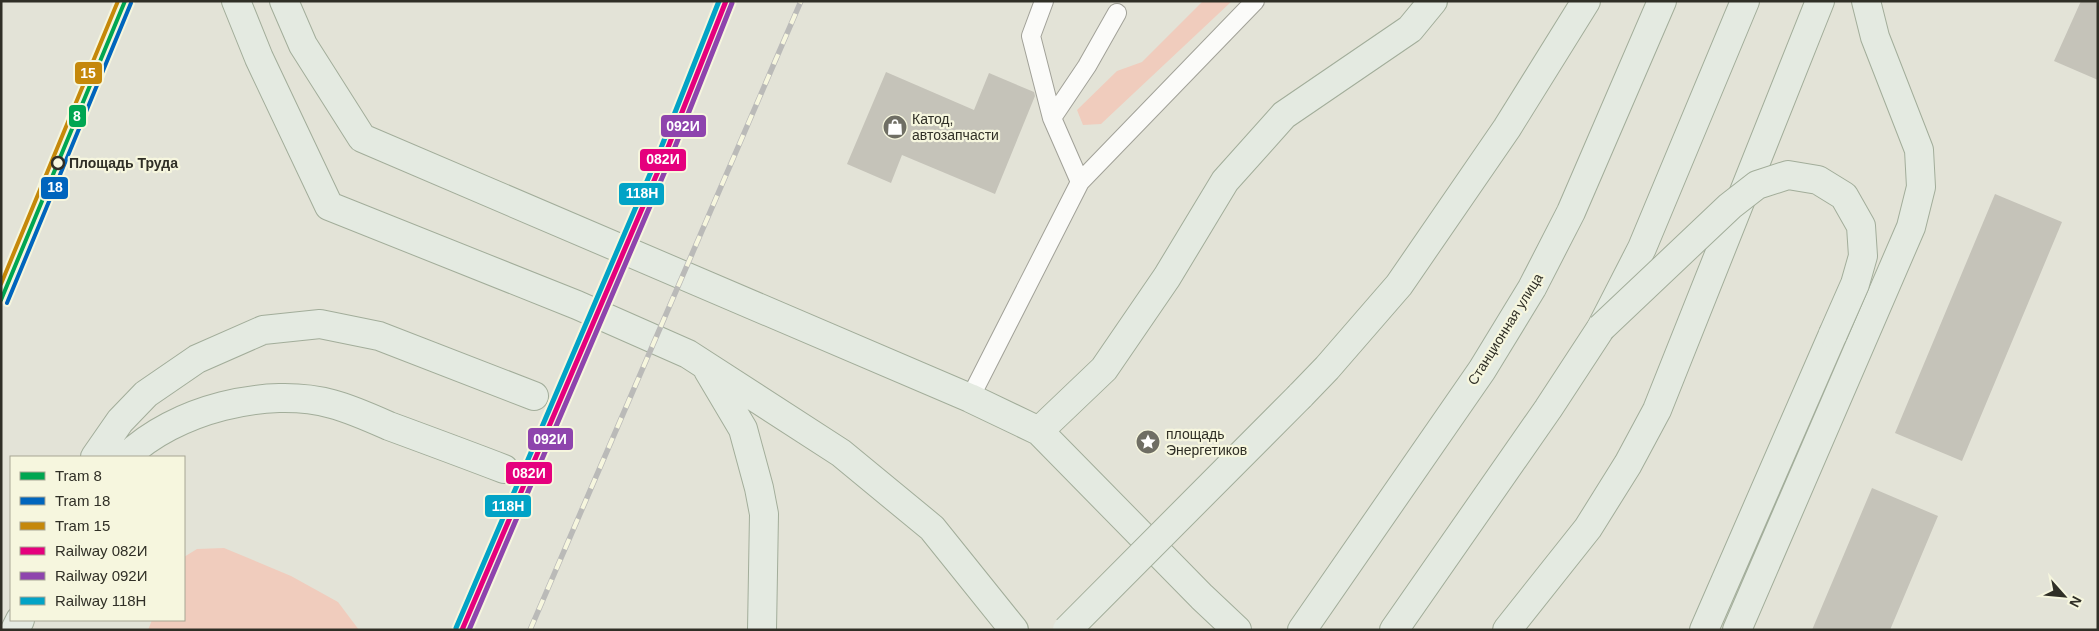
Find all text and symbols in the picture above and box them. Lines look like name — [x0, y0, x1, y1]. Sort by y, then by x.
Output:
line badge: 15 — [74, 61, 103, 85]
text: 15 — [80, 65, 96, 81]
line badge: 8 — [68, 104, 87, 128]
text: 8 — [73, 108, 81, 124]
place label: Катод, автозапчасти — [912, 111, 999, 143]
line badge: 092И — [660, 114, 707, 138]
shop icon: Катод, автозапчасти — [882, 114, 908, 140]
text: 092И — [666, 118, 700, 134]
line badge: 082И — [639, 148, 687, 172]
text: 082И — [646, 151, 680, 167]
place label: Площадь Труда — [69, 155, 178, 171]
marker: Площадь Труда — [51, 156, 65, 170]
line badge: 18 — [40, 176, 69, 200]
text: 18 — [47, 179, 63, 195]
line badge: 118Н — [618, 182, 665, 206]
text: 118Н — [626, 185, 658, 201]
street label: Станционная улица — [1464, 270, 1546, 388]
place label: площадь Энергетиков — [1166, 426, 1247, 458]
line badge: 092И — [527, 427, 574, 451]
place icon: площадь Энергетиков — [1135, 429, 1161, 455]
text: 092И — [533, 431, 567, 447]
legend — [10, 456, 185, 621]
line badge: 082И — [505, 461, 553, 485]
text: 082И — [512, 465, 546, 481]
text: Tram 8 — [55, 467, 102, 484]
text: Tram 18 — [55, 492, 110, 509]
line badge: 118Н — [484, 494, 532, 518]
text: 118Н — [492, 498, 524, 514]
text: Tram 15 — [55, 517, 110, 534]
text: Railway 082И — [55, 542, 148, 559]
text: Railway 092И — [55, 567, 148, 584]
north arrow — [2039, 571, 2089, 621]
text: Railway 118Н — [55, 592, 146, 609]
text: N — [2066, 594, 2085, 610]

